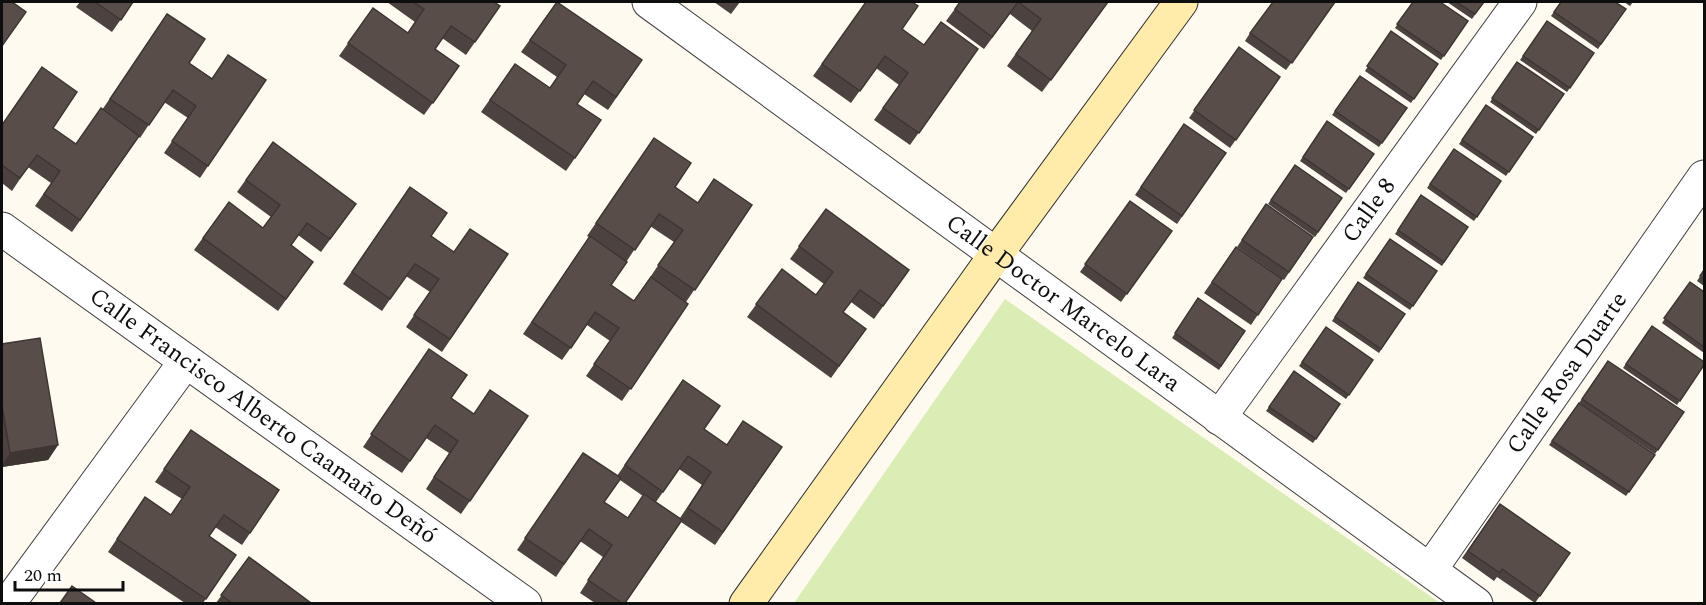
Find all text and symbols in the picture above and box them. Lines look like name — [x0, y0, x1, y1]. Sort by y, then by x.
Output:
street label: Calle 8 — [1333, 171, 1405, 251]
street label: Calle Doctor Marcelo Lara — [938, 206, 1188, 401]
street label: Calle Francisco Alberto Caamaño Deñó — [81, 279, 444, 553]
street label: Calle Rosa Duarte — [1498, 284, 1637, 462]
scale bar — [15, 554, 123, 592]
text: 20 m — [24, 562, 62, 589]

